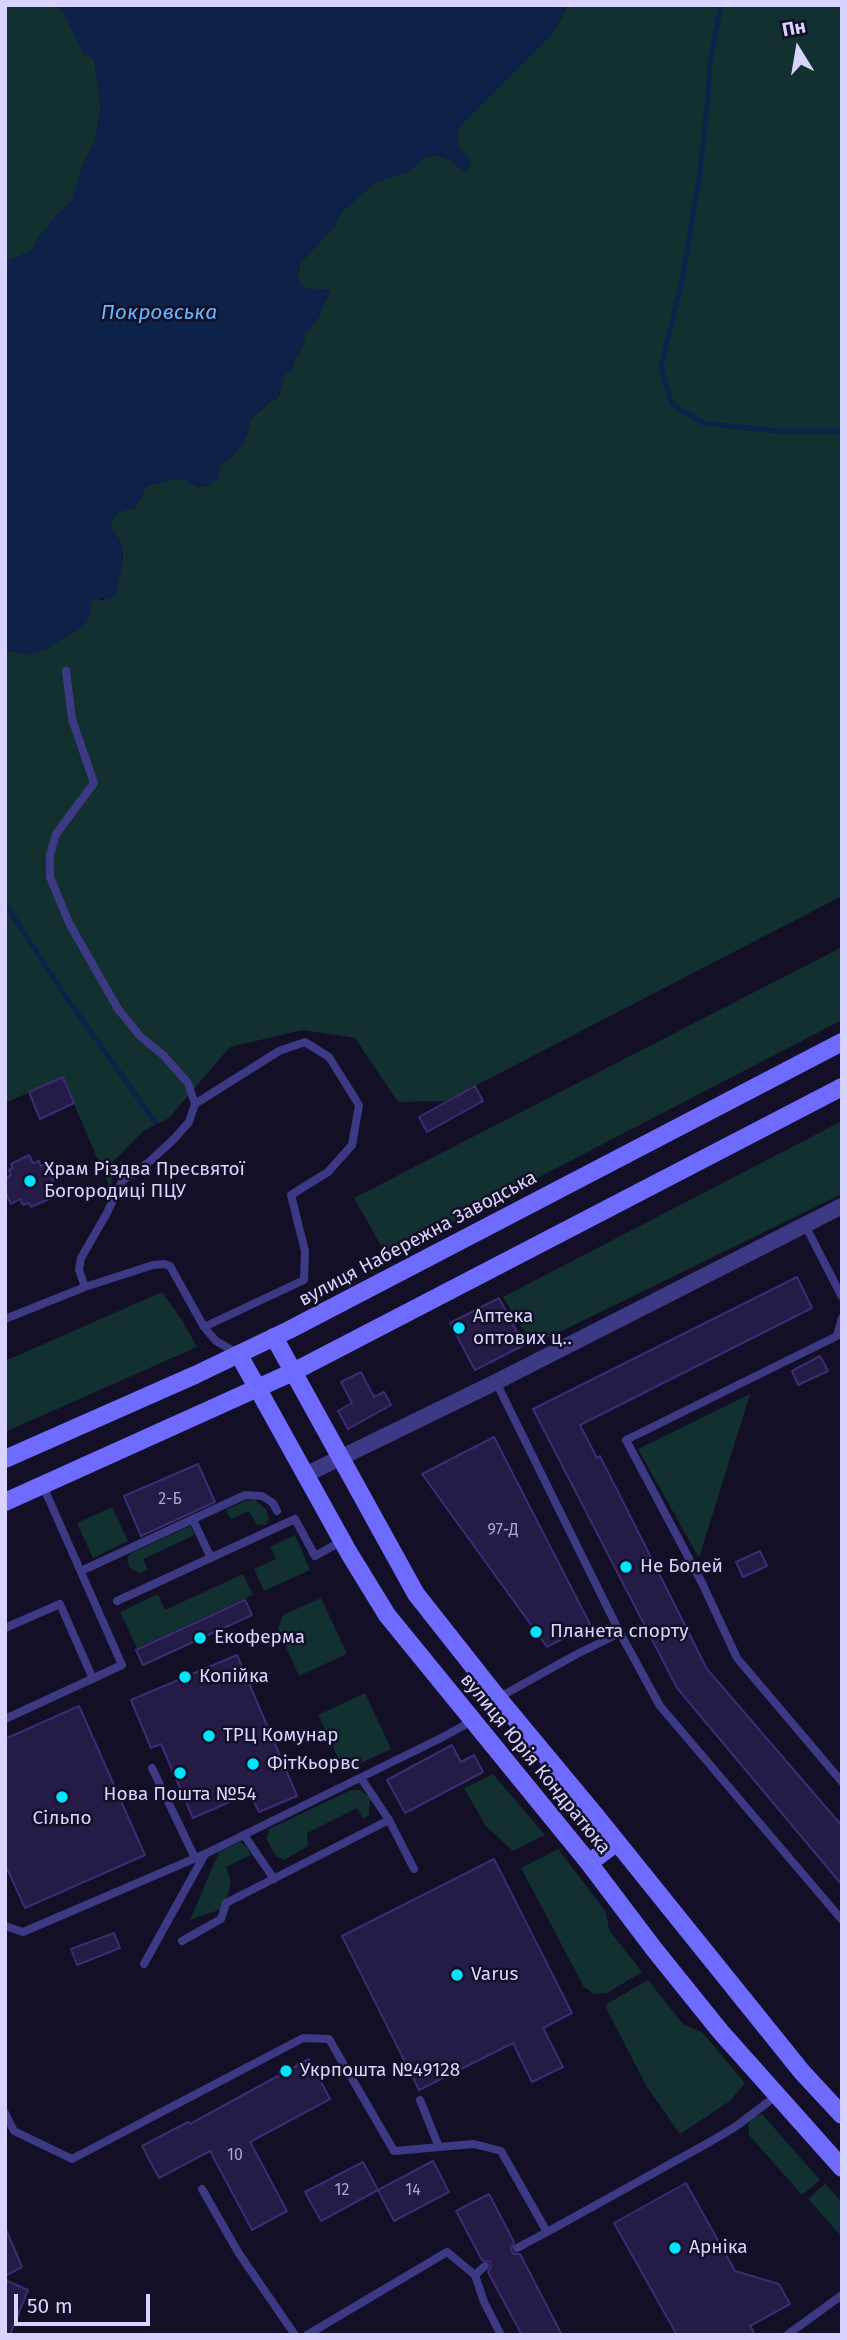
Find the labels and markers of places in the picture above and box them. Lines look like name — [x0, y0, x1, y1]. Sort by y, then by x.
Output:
place label: Храм Різдва Пресвятої Богородиці ПЦУ — [44, 1159, 245, 1203]
marker: Храм Різдва Пресвятої Богородиці ПЦУ — [22, 1173, 38, 1189]
place label: Аптека оптових ц‥ — [473, 1306, 572, 1350]
marker: Аптека оптових ц‥ — [451, 1320, 467, 1336]
place label: Не Болей — [640, 1556, 723, 1578]
marker: Не Болей — [618, 1559, 634, 1575]
place label: Планета спорту — [550, 1621, 689, 1643]
marker: Планета спорту — [528, 1624, 544, 1640]
place label: Екоферма — [214, 1627, 305, 1649]
marker: Екоферма — [192, 1630, 208, 1646]
place label: Копійка — [199, 1666, 269, 1688]
marker: Копійка — [177, 1669, 193, 1685]
place label: ТРЦ Комунар — [223, 1725, 338, 1747]
marker: ТРЦ Комунар — [201, 1728, 217, 1744]
place label: ФiтКьорвс — [267, 1753, 360, 1775]
marker: ФiтКьорвс — [245, 1756, 261, 1772]
marker: Нова Пошта №54 — [172, 1765, 188, 1781]
place label: Нова Пошта №54 — [103, 1784, 257, 1806]
marker: Сільпо — [54, 1789, 70, 1805]
place label: Сільпо — [32, 1808, 92, 1830]
place label: Varus — [471, 1964, 518, 1986]
marker: Varus — [449, 1967, 465, 1983]
place label: Укрпошта №49128 — [300, 2060, 460, 2082]
marker: Укрпошта №49128 — [278, 2063, 294, 2079]
place label: Арніка — [689, 2237, 748, 2259]
marker: Арніка — [667, 2240, 683, 2256]

